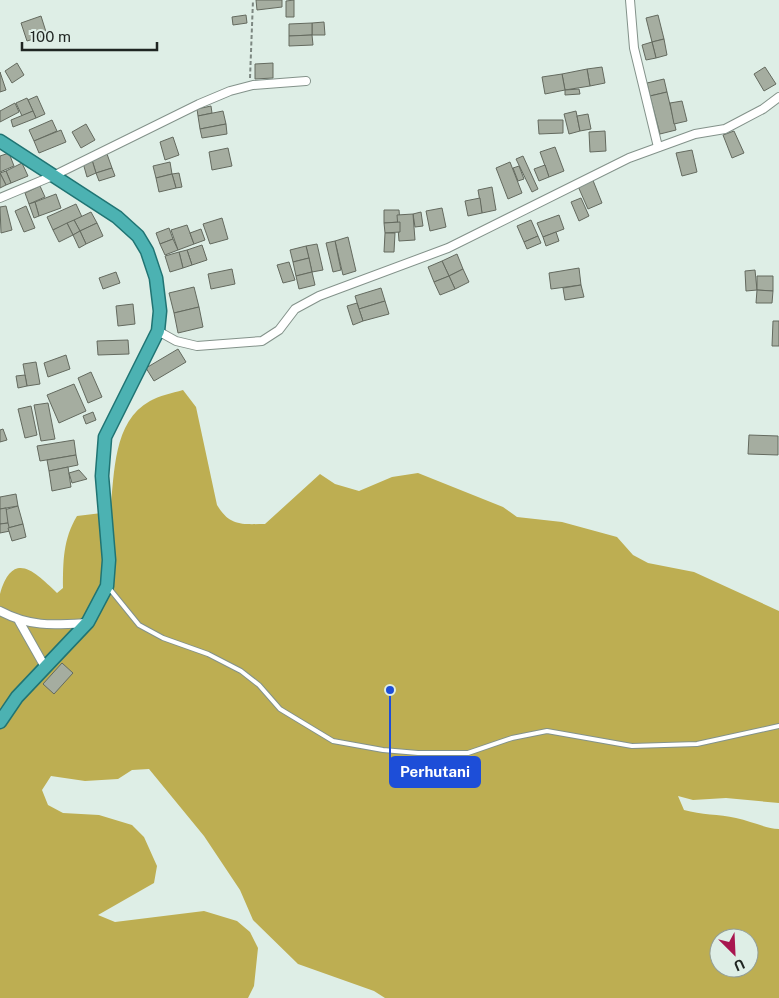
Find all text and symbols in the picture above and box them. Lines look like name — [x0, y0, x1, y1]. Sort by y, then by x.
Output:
scale bar — [22, 20, 158, 52]
text: 100 m — [30, 28, 71, 45]
callout: Perhutani — [390, 757, 480, 787]
text: Perhutani — [400, 763, 470, 780]
north arrow — [709, 928, 759, 978]
text: U — [731, 956, 747, 974]

